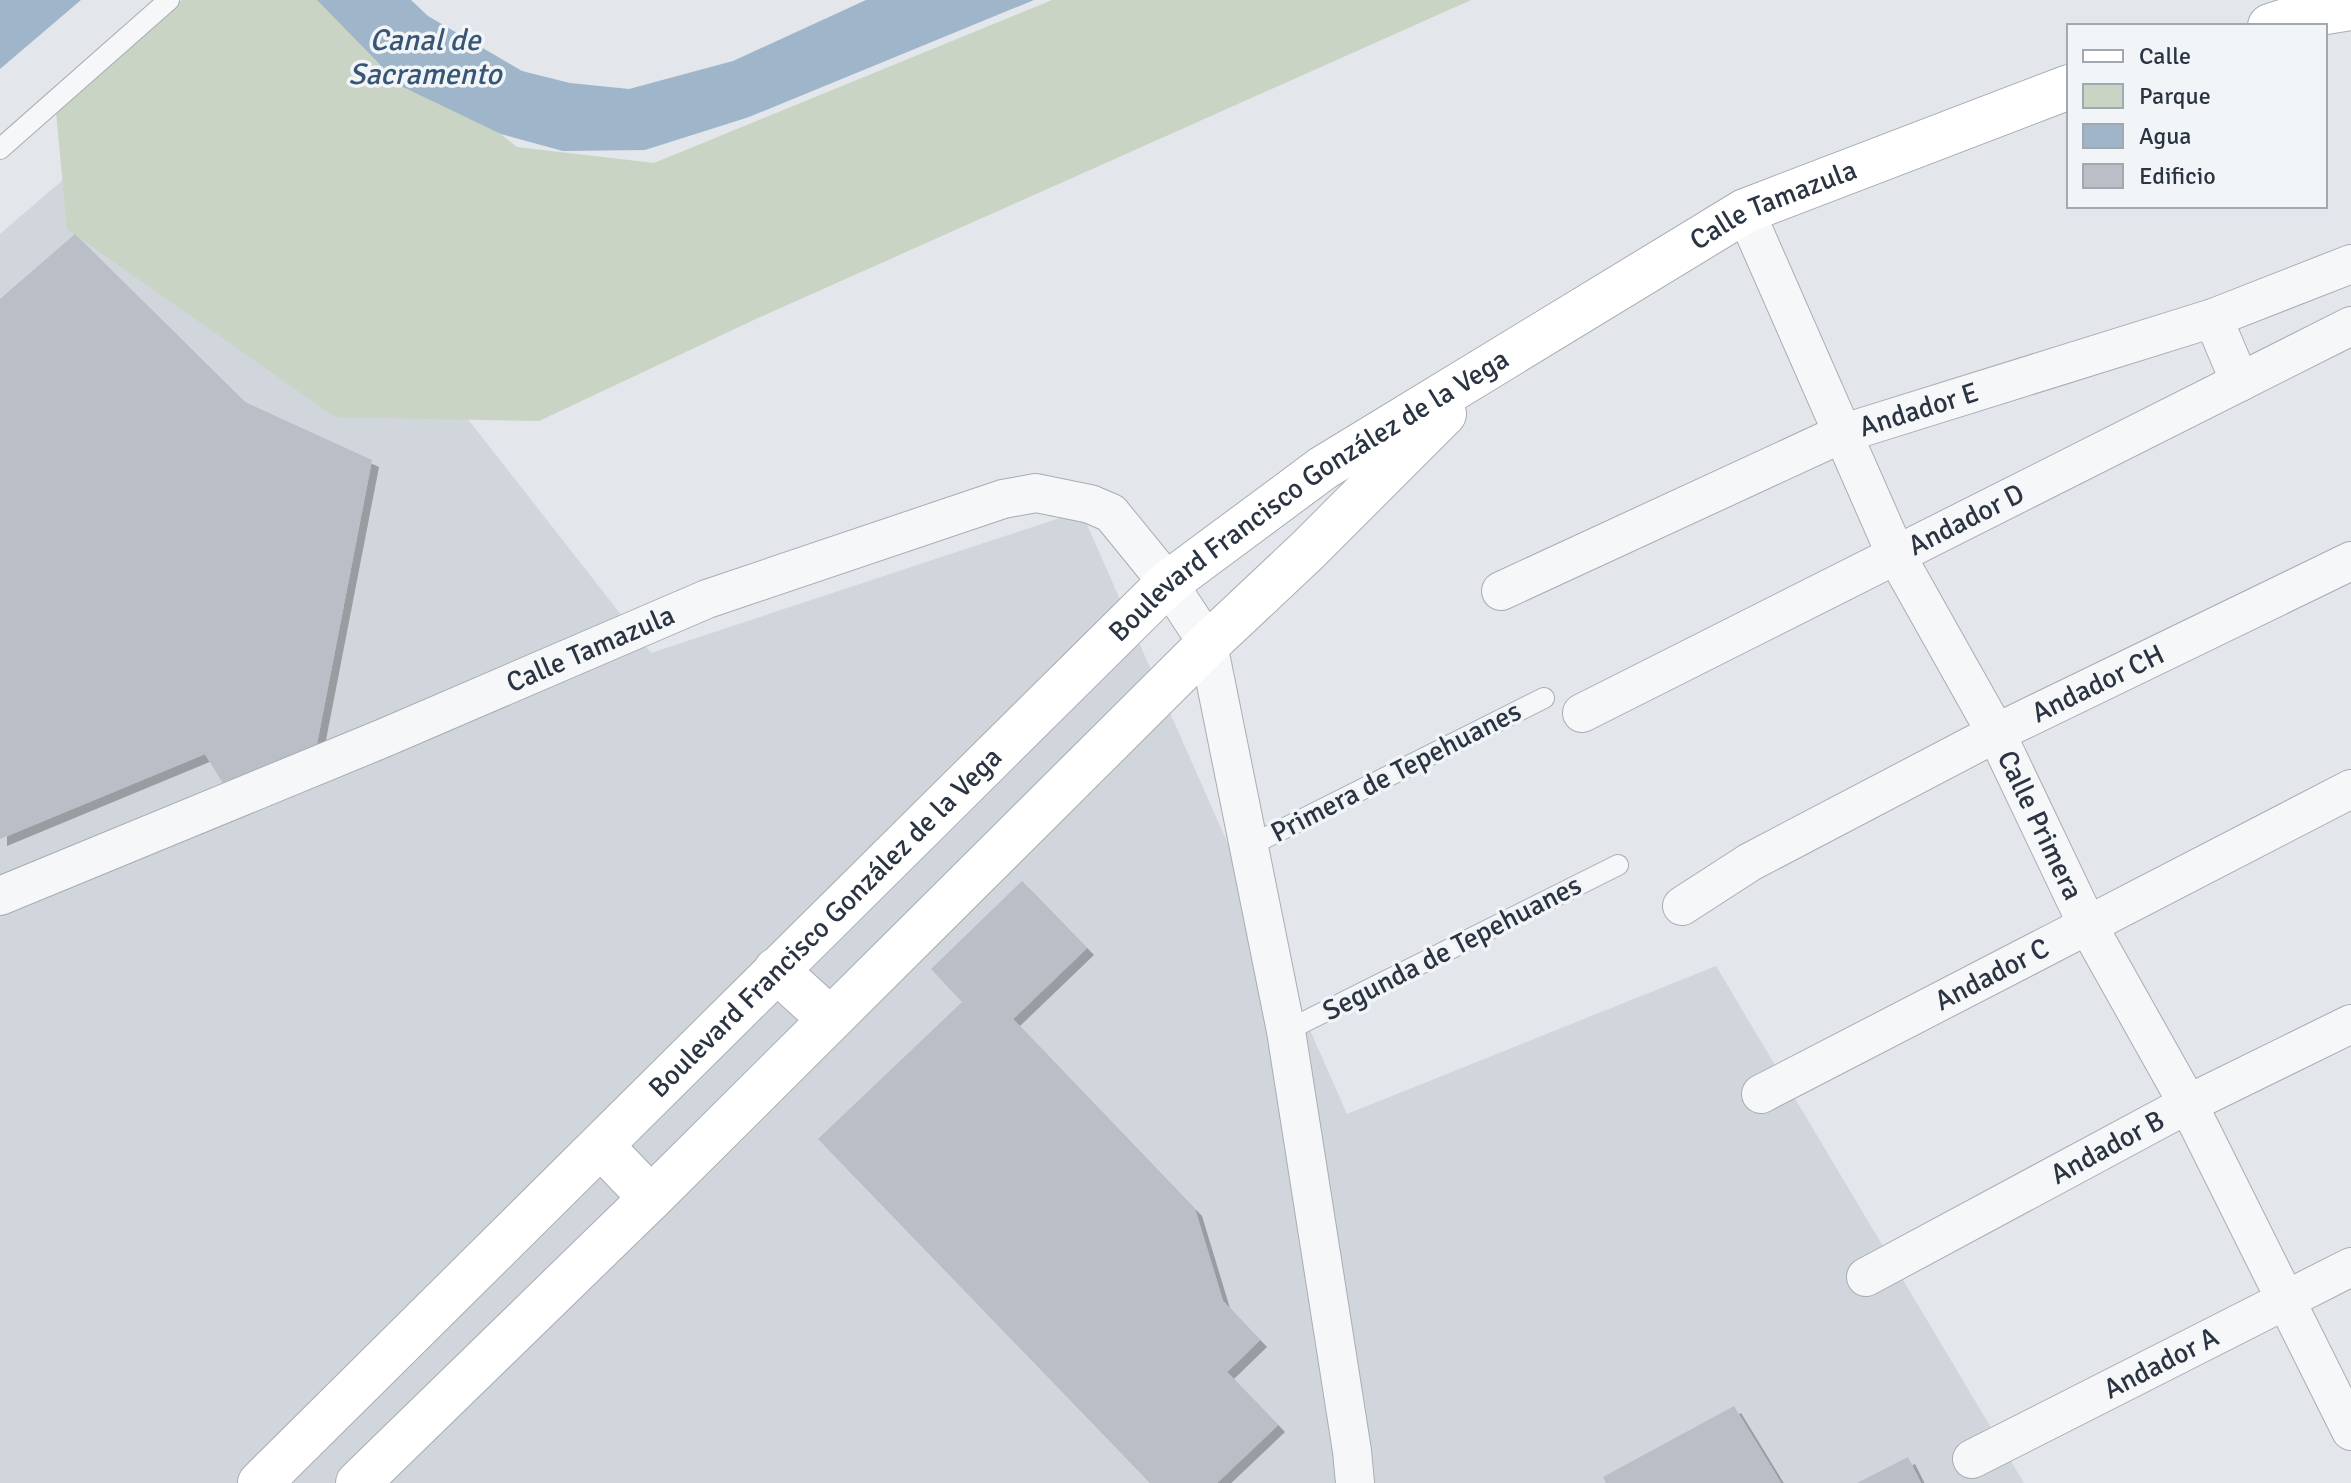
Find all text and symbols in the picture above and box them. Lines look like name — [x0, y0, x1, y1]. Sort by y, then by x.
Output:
water label: Canal de Sacramento — [348, 22, 503, 93]
legend — [2067, 24, 2327, 208]
text: Calle — [2139, 41, 2191, 71]
text: Parque — [2139, 81, 2211, 111]
text: Agua — [2139, 121, 2191, 151]
street label: Calle Tamazula — [1684, 153, 1862, 257]
text: Edificio — [2139, 161, 2216, 191]
street label: Boulevard Francisco González de la Vega — [1102, 342, 1515, 649]
street label: Andador E — [1855, 375, 1983, 444]
street label: Andador D — [1902, 476, 2030, 563]
street label: Calle Tamazula — [501, 598, 680, 700]
street label: Andador CH — [2026, 637, 2170, 730]
street label: Primera de Tepehuanes — [1265, 694, 1527, 850]
street label: Boulevard Francisco González de la Vega — [642, 740, 1009, 1105]
street label: Calle Primera — [1990, 745, 2090, 905]
street label: Segunda de Tepehuanes — [1317, 868, 1587, 1028]
street label: Andador C — [1929, 931, 2055, 1018]
street label: Andador B — [2045, 1103, 2170, 1192]
street label: Andador A — [2098, 1320, 2224, 1406]

